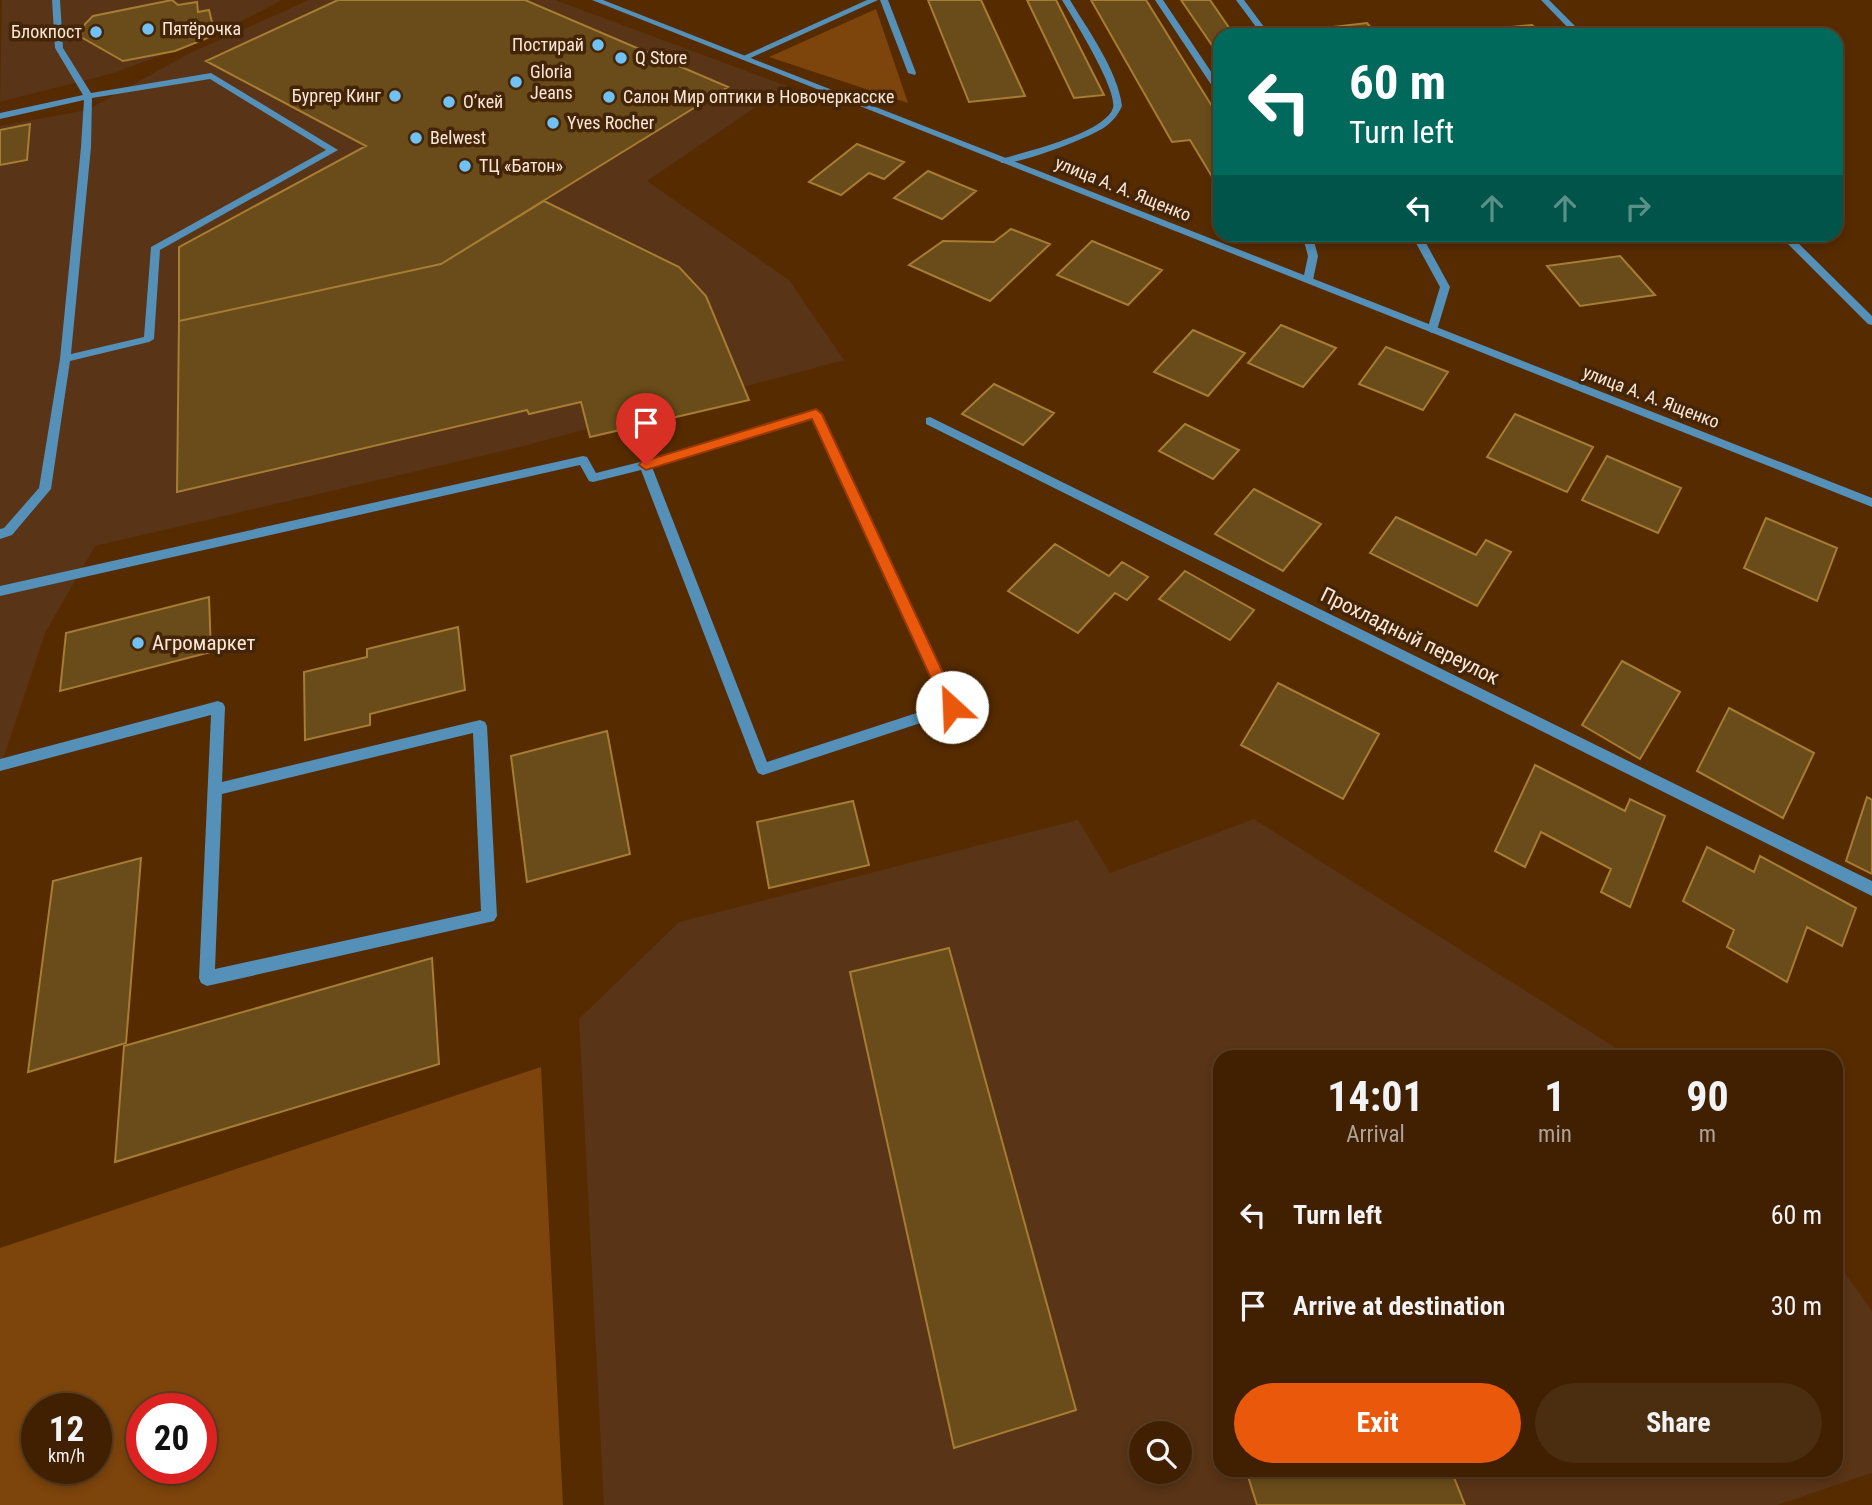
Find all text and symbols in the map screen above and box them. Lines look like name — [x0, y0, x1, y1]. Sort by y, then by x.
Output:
place label: Пятёрочка — [162, 18, 241, 39]
place label: Блокпост — [11, 21, 82, 42]
marker: Пятёрочка — [140, 21, 156, 37]
marker: Блокпост — [88, 24, 104, 40]
place label: Постирай — [512, 34, 584, 55]
marker: Постирай — [590, 37, 606, 53]
place label: Q Store — [635, 47, 687, 68]
marker: Q Store — [613, 50, 629, 66]
text: 60 m — [1349, 54, 1446, 111]
icon: left — [1234, 56, 1325, 147]
place label: Gloria Jeans — [530, 61, 573, 103]
marker: Gloria Jeans — [508, 74, 524, 90]
place label: Бургер Кинг — [292, 85, 381, 106]
place label: Салон Мир оптики в Новочеркасске — [623, 86, 894, 107]
marker: Бургер Кинг — [387, 88, 403, 104]
marker: Салон Мир оптики в Новочеркасске — [601, 89, 617, 105]
place label: О’кей — [463, 91, 503, 112]
marker: О’кей — [441, 94, 457, 110]
place label: Yves Rocher — [567, 112, 655, 133]
text: Turn left — [1349, 113, 1454, 151]
marker: Yves Rocher — [545, 115, 561, 131]
place label: Belwest — [430, 127, 486, 148]
marker: Belwest — [408, 130, 424, 146]
street label: улица А. А. Ященко — [1052, 152, 1194, 225]
place label: ТЦ «Батон» — [479, 155, 563, 176]
marker: ТЦ «Батон» — [457, 158, 473, 174]
icon: left — [1400, 189, 1438, 227]
icon: ahead — [1473, 189, 1511, 227]
icon: ahead — [1546, 189, 1584, 227]
icon: right — [1619, 189, 1657, 227]
street label: улица А. А. Ященко — [1580, 361, 1722, 432]
pin — [616, 393, 676, 465]
icon: arrive — [627, 404, 665, 442]
street label: Прохладный переулок — [1317, 582, 1503, 690]
place label: Агромаркет — [152, 631, 255, 655]
marker: Агромаркет — [130, 635, 146, 651]
position arrow — [915, 670, 989, 744]
text: 14:01 — [1327, 1072, 1424, 1121]
text: 1 — [1544, 1072, 1566, 1121]
text: 90 — [1686, 1072, 1729, 1121]
text: Arrival — [1346, 1121, 1405, 1148]
text: min — [1538, 1121, 1572, 1148]
text: m — [1699, 1121, 1716, 1148]
icon: left — [1234, 1196, 1272, 1234]
text: Turn left — [1293, 1200, 1382, 1230]
text: 60 m — [1771, 1200, 1822, 1230]
icon: arrive — [1234, 1287, 1272, 1325]
text: Arrive at destination — [1293, 1291, 1505, 1321]
text: 30 m — [1771, 1291, 1822, 1321]
button: Exit — [1234, 1383, 1521, 1463]
button: Share — [1535, 1383, 1822, 1463]
speed limit sign: 20 — [126, 1393, 217, 1484]
text: 12 — [49, 1409, 84, 1450]
map controls — [1129, 1421, 1192, 1484]
button: search — [1129, 1421, 1192, 1484]
text: km/h — [48, 1445, 85, 1466]

